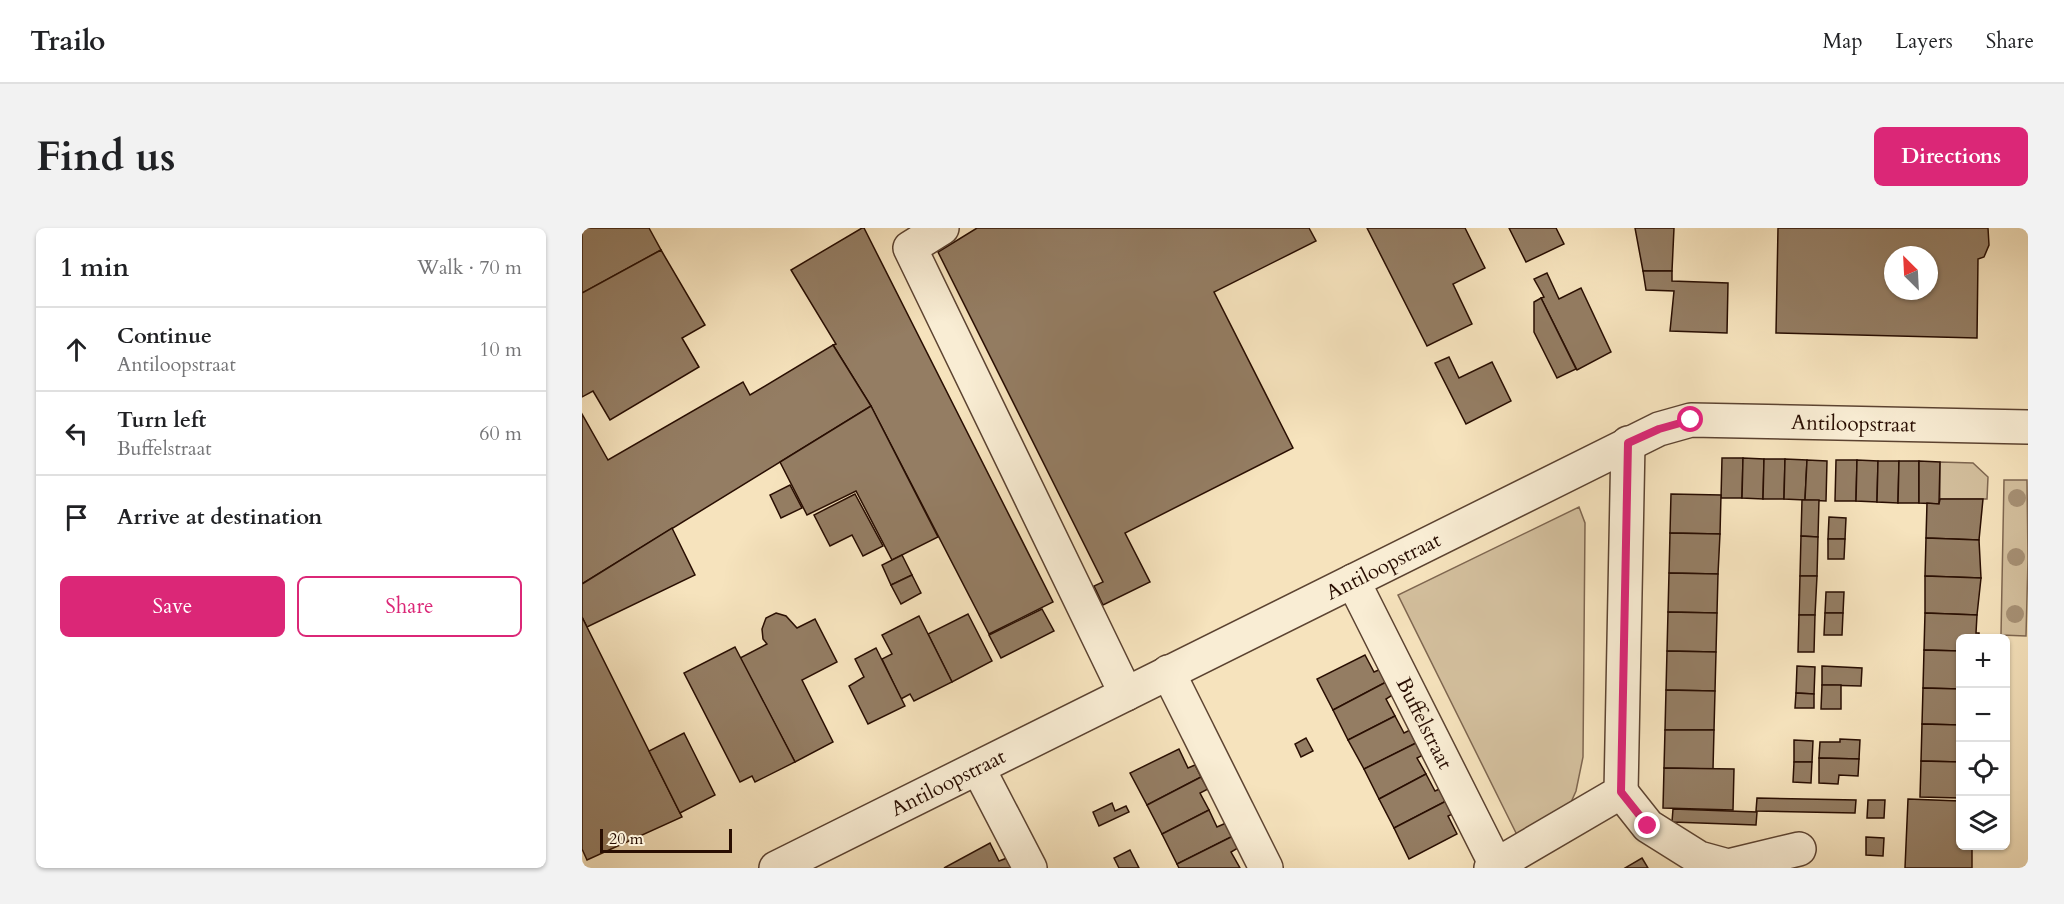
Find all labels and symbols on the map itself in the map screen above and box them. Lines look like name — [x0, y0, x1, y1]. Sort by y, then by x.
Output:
north arrow — [1884, 246, 1938, 300]
route start — [1677, 406, 1703, 432]
street label: Antiloopstraat — [1791, 408, 1917, 439]
street label: Antiloopstraat — [1321, 525, 1446, 607]
street label: Buffelstraat — [1389, 672, 1460, 774]
street label: Antiloopstraat — [886, 742, 1011, 823]
route end — [1634, 812, 1660, 838]
scale bar — [600, 826, 732, 854]

